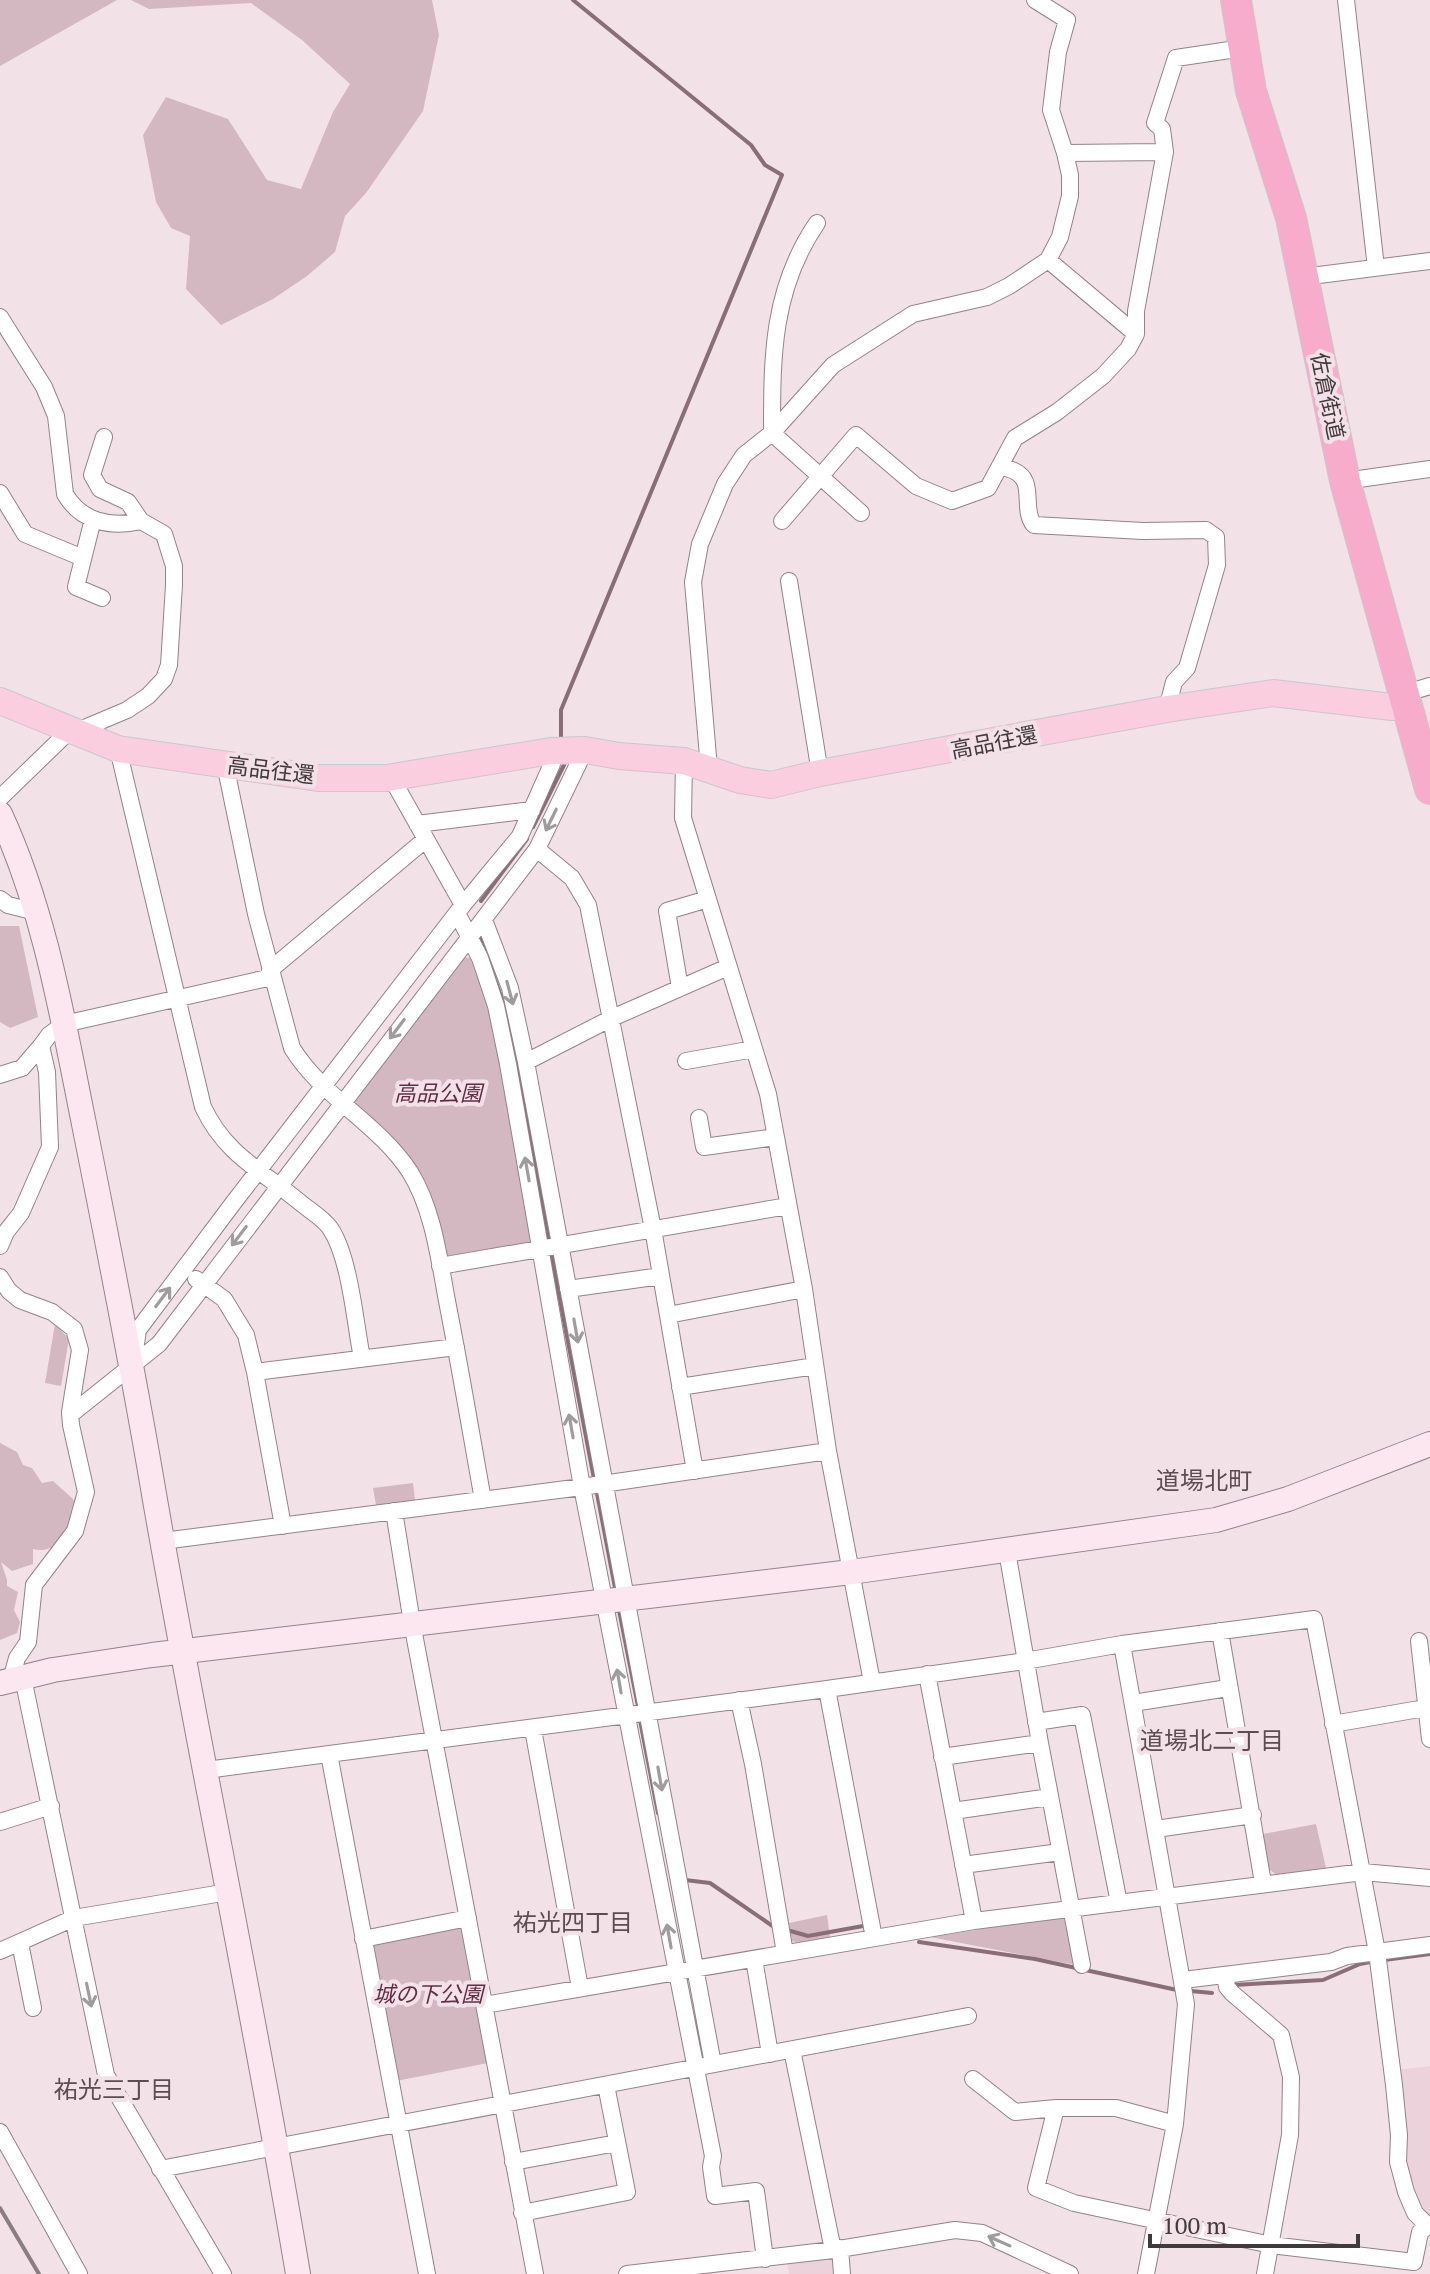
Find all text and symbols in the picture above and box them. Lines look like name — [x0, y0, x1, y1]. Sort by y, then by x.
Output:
street label: 佐倉街道 — [1305, 350, 1352, 442]
street label: 高品往還 — [948, 719, 1040, 764]
street label: 高品往還 — [226, 750, 317, 789]
one-way arrow — [542, 808, 557, 831]
one-way arrow — [504, 980, 519, 1006]
one-way arrow — [389, 1018, 406, 1039]
park label: 高品公園 — [394, 1078, 485, 1107]
one-way arrow — [518, 1157, 533, 1183]
one-way arrow — [231, 1224, 248, 1246]
one-way arrow — [155, 1287, 172, 1308]
one-way arrow — [569, 1318, 584, 1343]
one-way arrow — [563, 1413, 578, 1439]
district label: 道場北町 — [1156, 1464, 1252, 1496]
one-way arrow — [610, 1669, 625, 1694]
district label: 道場北二丁目 — [1140, 1724, 1284, 1756]
one-way arrow — [653, 1766, 668, 1791]
district label: 祐光四丁目 — [513, 1906, 633, 1938]
one-way arrow — [660, 1924, 675, 1950]
park label: 城の下公園 — [373, 1979, 486, 2008]
one-way arrow — [83, 1981, 98, 2007]
district label: 祐光三丁目 — [54, 2073, 174, 2105]
scale bar — [1150, 2198, 1358, 2248]
text: 100 m — [1162, 2209, 1227, 2241]
one-way arrow — [988, 2233, 1012, 2248]

